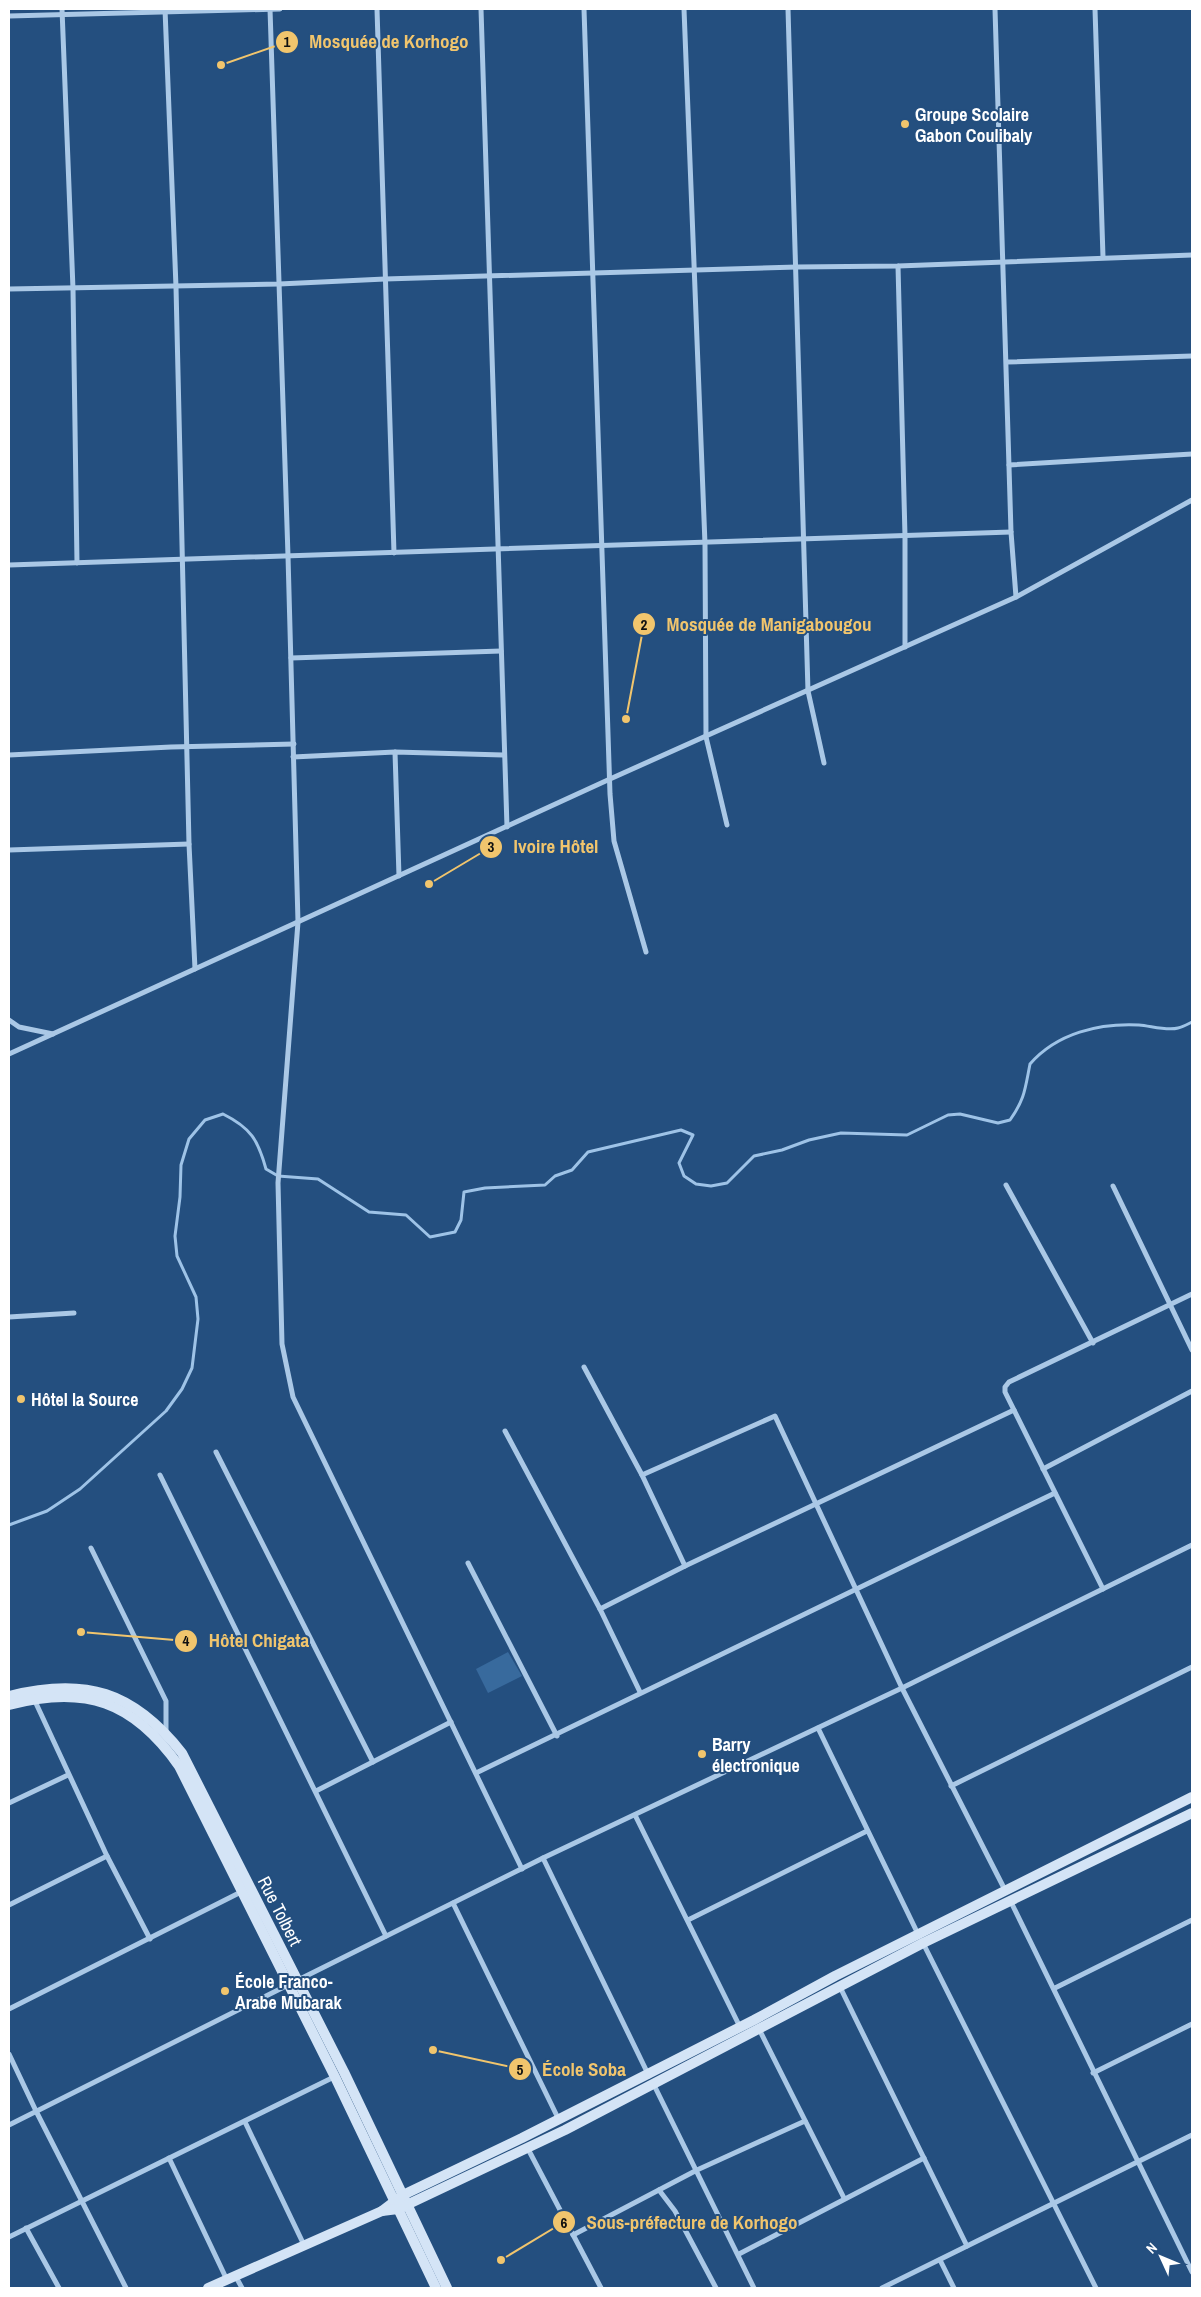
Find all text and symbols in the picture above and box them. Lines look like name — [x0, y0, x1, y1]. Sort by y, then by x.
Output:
callout: Mosquée de Korhogo — [275, 25, 479, 59]
text: Mosquée de Korhogo — [309, 28, 469, 54]
text: 1 — [284, 31, 291, 52]
place label: Groupe Scolaire Gabon Coulibaly — [915, 102, 1033, 148]
marker: Groupe Scolaire Gabon Coulibaly — [899, 118, 911, 130]
callout: Mosquée de Manigabougou — [632, 607, 882, 641]
text: Mosquée de Manigabougou — [666, 611, 872, 637]
text: 2 — [641, 614, 648, 635]
callout: Ivoire Hôtel — [478, 830, 608, 864]
text: Ivoire Hôtel — [514, 833, 598, 859]
text: 3 — [488, 836, 495, 857]
place label: Hôtel la Source — [31, 1387, 138, 1412]
marker: Hôtel la Source — [15, 1393, 27, 1405]
callout: Hôtel Chigata — [173, 1624, 319, 1658]
text: Hôtel Chigata — [209, 1627, 310, 1653]
text: 4 — [183, 1630, 190, 1651]
place label: Barry électronique — [712, 1732, 800, 1778]
marker: Barry électronique — [696, 1748, 708, 1760]
street label: Rue Tolbert — [252, 1872, 308, 1950]
place label: École Franco- Arabe Mubarak — [235, 1969, 342, 2015]
marker: École Franco- Arabe Mubarak — [219, 1985, 231, 1997]
callout: École Soba — [507, 2052, 636, 2086]
text: École Soba — [542, 2056, 626, 2082]
text: 5 — [517, 2059, 524, 2080]
callout: Sous-préfecture de Korhogo — [552, 2205, 808, 2239]
text: Sous-préfecture de Korhogo — [586, 2209, 798, 2235]
text: 6 — [561, 2212, 568, 2233]
north arrow — [1136, 2232, 1186, 2282]
text: N — [1142, 2239, 1161, 2257]

